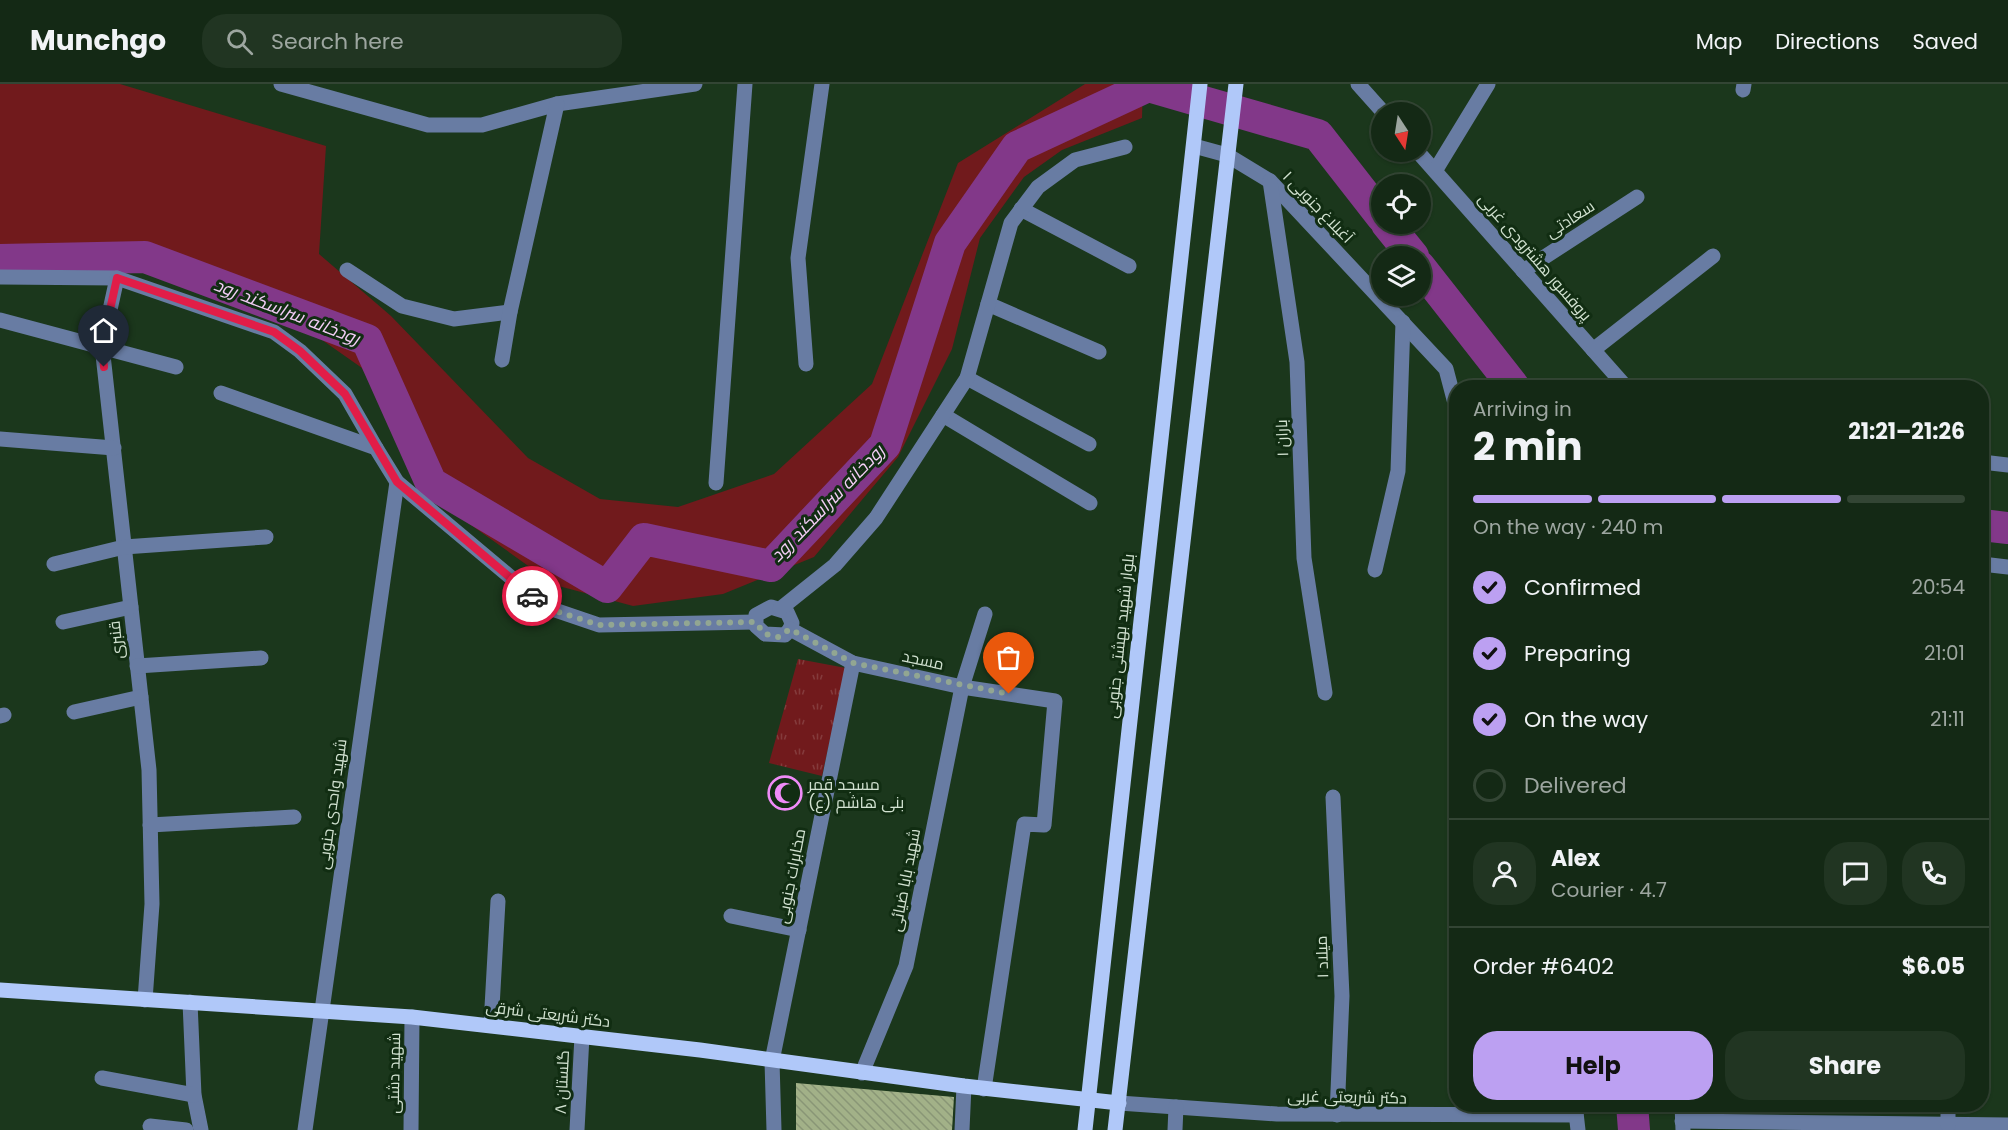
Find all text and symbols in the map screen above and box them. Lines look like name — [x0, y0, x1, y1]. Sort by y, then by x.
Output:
search box — [202, 14, 622, 68]
text: Munchgo — [30, 21, 166, 60]
icon: search — [223, 25, 256, 58]
text: Search here — [271, 26, 404, 57]
text: Map — [1696, 27, 1742, 56]
text: Directions — [1775, 27, 1879, 56]
text: Saved — [1912, 27, 1978, 56]
north arrow — [1371, 102, 1431, 162]
map controls — [1371, 102, 1431, 306]
street label: آغبلاغ جنوبی ۱ — [1277, 166, 1359, 249]
button: locate — [1371, 174, 1431, 234]
street label: پروفسور هشترودی غربی — [1473, 188, 1598, 326]
street label: سعادتی — [1541, 195, 1599, 243]
button: layers — [1371, 246, 1431, 306]
water label: رودخانه سراسکند رود — [211, 272, 365, 351]
pin — [78, 305, 129, 367]
icon: home — [87, 314, 120, 347]
text: Arriving in — [1473, 395, 1572, 423]
text: 21:21–21:26 — [1848, 416, 1965, 447]
street label: باران ۱ — [1270, 419, 1294, 457]
text: 2 min — [1473, 419, 1583, 474]
water label: رودخانه سراسکند رود — [764, 438, 890, 567]
text: On the way · 240 m — [1473, 513, 1663, 541]
street label: بلوار شهید بهشتی جنوبی — [1100, 552, 1140, 720]
courier — [502, 566, 562, 626]
icon: check — [1473, 571, 1506, 604]
text: Confirmed — [1524, 572, 1641, 603]
text: 20:54 — [1912, 573, 1965, 601]
icon: car — [516, 580, 549, 613]
street label: قنبری — [103, 620, 129, 660]
pin — [983, 632, 1034, 694]
icon: check — [1473, 637, 1506, 670]
text: Preparing — [1524, 638, 1631, 669]
text: 21:01 — [1924, 639, 1965, 667]
icon: bag — [992, 641, 1025, 674]
street label: مسجد — [900, 644, 946, 676]
icon: check — [1473, 703, 1506, 736]
text: On the way — [1524, 704, 1648, 735]
text: 21:11 — [1930, 705, 1965, 733]
street label: شهید واحدی جنوبی — [311, 737, 353, 871]
text: Delivered — [1524, 770, 1627, 801]
place label: مسجد قمر بنی هاشم (ع) — [807, 773, 904, 814]
mosque icon: مسجد قمر بنی هاشم (ع) — [767, 775, 803, 811]
street label: شهيد بابا ضيائی — [884, 826, 926, 934]
street label: مخابرات جنوبی — [771, 827, 811, 925]
button: person — [1473, 842, 1536, 905]
button: chat — [1824, 842, 1887, 905]
button: phone — [1902, 842, 1965, 905]
text: Alex — [1551, 843, 1600, 874]
text: Courier · 4.7 — [1551, 876, 1667, 904]
street label: میلاد ۱ — [1310, 935, 1334, 979]
text: Order #6402 — [1473, 951, 1614, 982]
text: $6.05 — [1902, 951, 1965, 982]
street label: دکتر شریعتی شرقی — [484, 995, 612, 1033]
button: Help — [1473, 1031, 1713, 1100]
button: Share — [1725, 1031, 1965, 1100]
street label: شهید دشتی — [382, 1032, 406, 1114]
street label: گلستان ۸ — [549, 1050, 575, 1114]
street label: دکتر شریعتی غربی — [1287, 1084, 1407, 1110]

